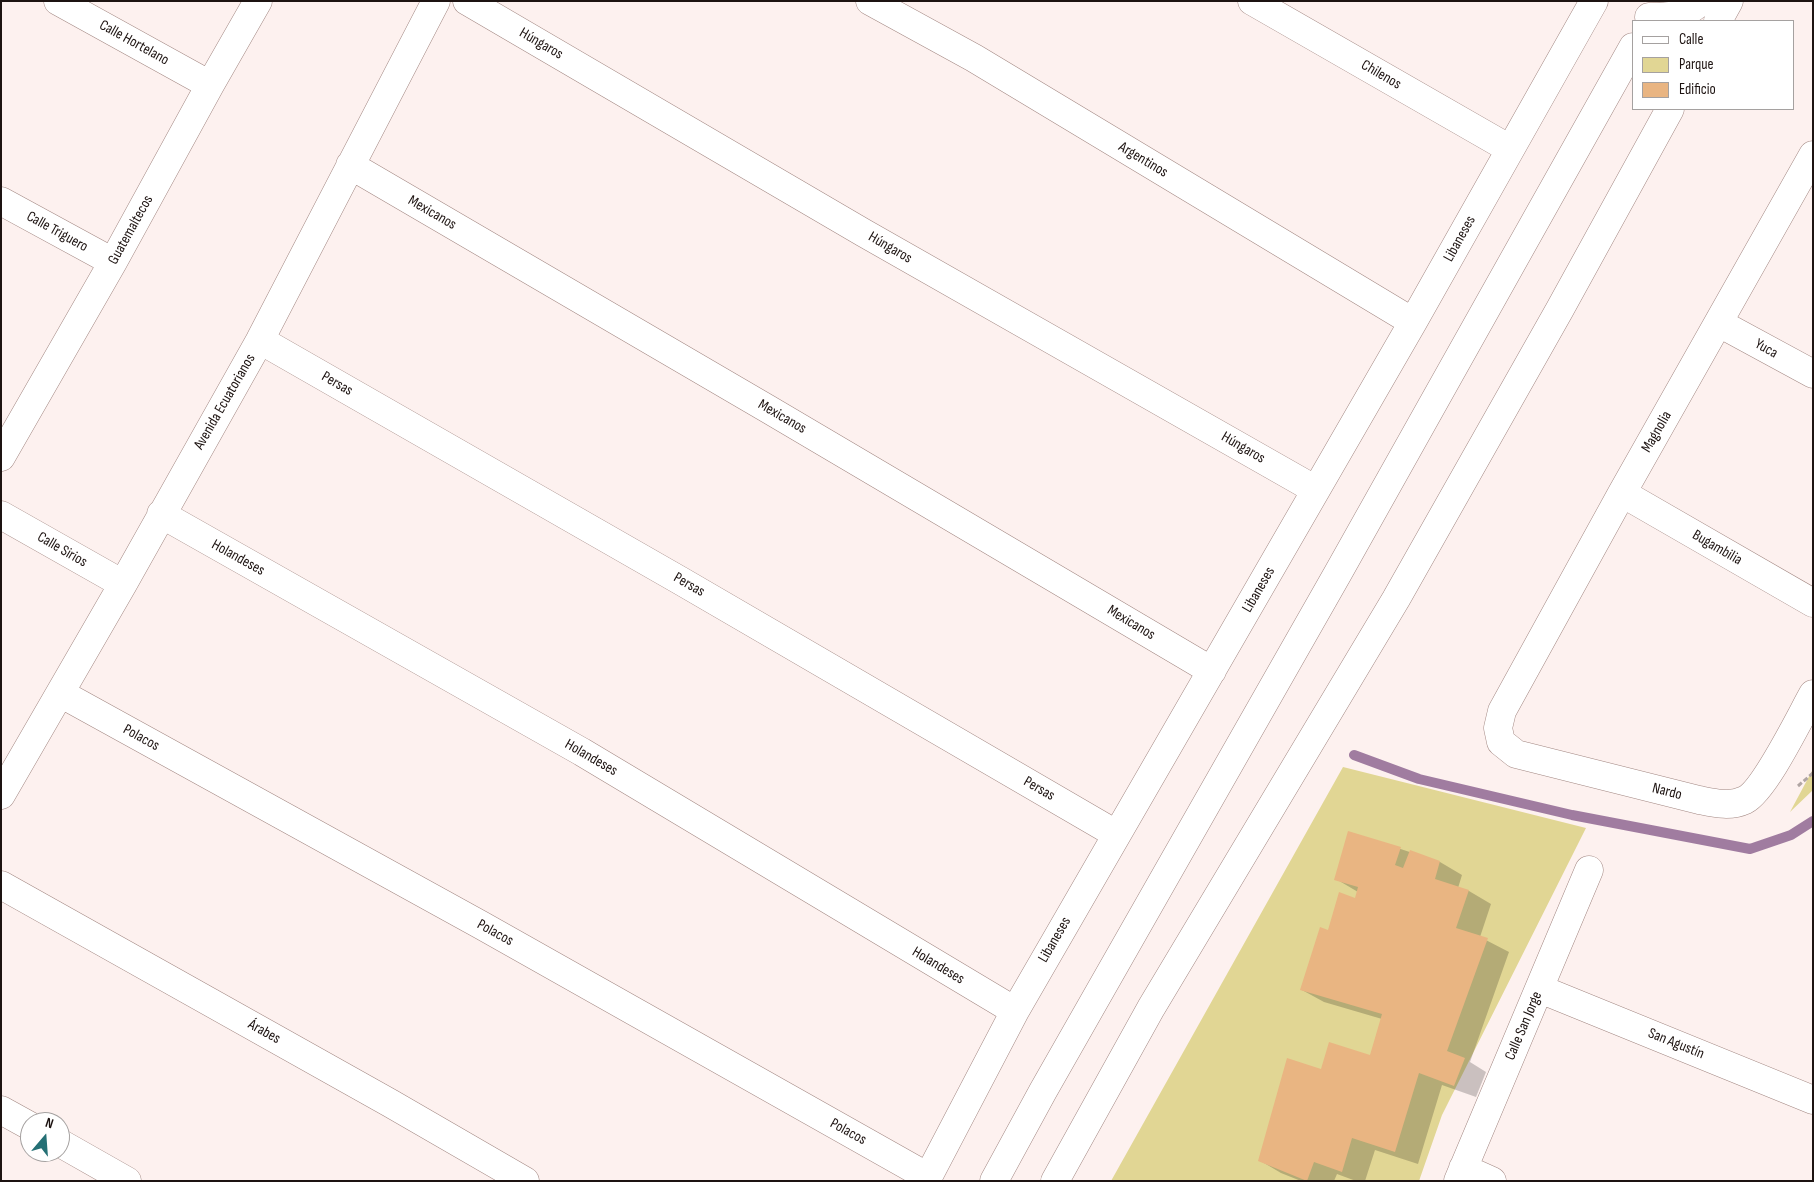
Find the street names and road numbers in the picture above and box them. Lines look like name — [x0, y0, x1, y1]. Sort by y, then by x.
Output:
street label: Calle Hortelano — [96, 17, 172, 69]
street label: Húngaros — [516, 24, 566, 64]
street label: Chilenos — [1358, 56, 1404, 94]
street label: Argentinos — [1115, 138, 1171, 182]
street label: Guatemaltecos — [105, 192, 157, 268]
street label: Mexicanos — [405, 192, 459, 234]
street label: Calle Triguero — [23, 208, 91, 256]
street label: Libaneses — [1440, 213, 1480, 265]
street label: Húngaros — [865, 228, 915, 268]
street label: Yuca — [1751, 335, 1781, 363]
street label: Avenida Ecuatorianos — [190, 351, 260, 453]
street label: Persas — [318, 368, 356, 400]
street label: Mexicanos — [755, 396, 809, 438]
street label: Magnolia — [1638, 408, 1676, 456]
street label: Húngaros — [1218, 428, 1268, 468]
street label: Bugambilia — [1689, 526, 1745, 570]
street label: Calle Sirios — [34, 529, 90, 571]
street label: Holandeses — [208, 536, 268, 580]
street label: Libaneses — [1239, 564, 1279, 616]
street label: Persas — [670, 569, 708, 601]
street label: Mexicanos — [1104, 602, 1158, 644]
street label: Polacos — [120, 721, 162, 755]
street label: Holandeses — [561, 736, 621, 780]
street label: Persas — [1020, 773, 1058, 805]
street label: Nardo — [1650, 780, 1684, 804]
street label: Libaneses — [1035, 914, 1075, 966]
street label: Polacos — [474, 916, 516, 950]
street label: Holandeses — [909, 943, 967, 989]
street label: Calle San Jorge — [1501, 989, 1547, 1063]
street label: Árabes — [245, 1016, 283, 1048]
street label: San Agustín — [1645, 1025, 1707, 1063]
street label: Polacos — [827, 1115, 869, 1149]

